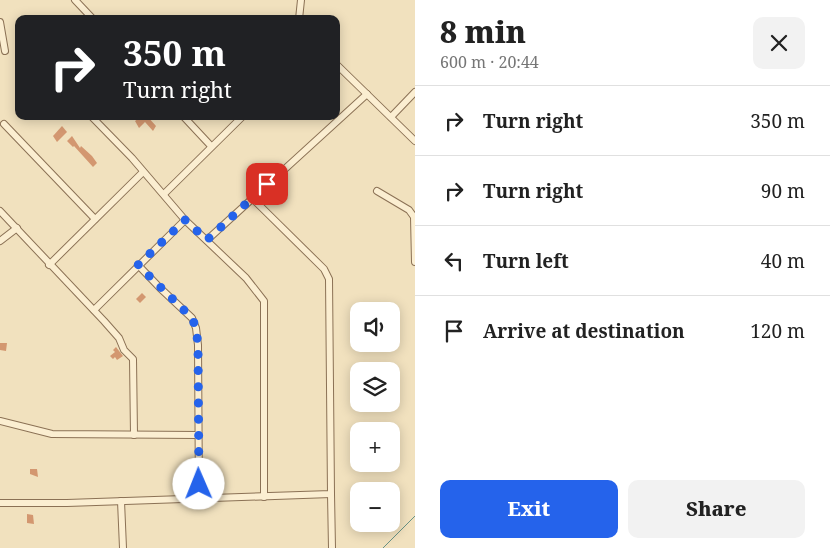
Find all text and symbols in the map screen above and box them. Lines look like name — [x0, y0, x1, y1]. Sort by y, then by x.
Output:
text: 8 min — [440, 11, 526, 52]
button: close — [753, 17, 805, 69]
text: 350 m — [123, 29, 226, 76]
icon: right — [40, 35, 105, 100]
text: 600 m · 20:44 — [440, 51, 539, 73]
text: Turn right — [123, 74, 232, 104]
icon: right — [440, 107, 468, 135]
text: Turn right — [483, 108, 583, 134]
text: 350 m — [750, 108, 805, 134]
pin — [246, 163, 288, 205]
icon: arrive — [253, 170, 281, 198]
icon: right — [440, 177, 468, 205]
text: Turn right — [483, 178, 583, 204]
text: 90 m — [761, 178, 805, 204]
icon: left — [440, 247, 468, 275]
text: Turn left — [483, 248, 569, 274]
text: 40 m — [761, 248, 805, 274]
map controls — [350, 302, 400, 532]
button: sound — [350, 302, 400, 352]
icon: arrive — [440, 317, 468, 345]
text: Arrive at destination — [483, 318, 685, 344]
text: 120 m — [750, 318, 805, 344]
button: layers — [350, 362, 400, 412]
button: + — [350, 422, 400, 472]
position arrow — [172, 457, 224, 509]
button: Exit — [440, 480, 618, 538]
button: Share — [628, 480, 805, 538]
button: − — [350, 482, 400, 532]

